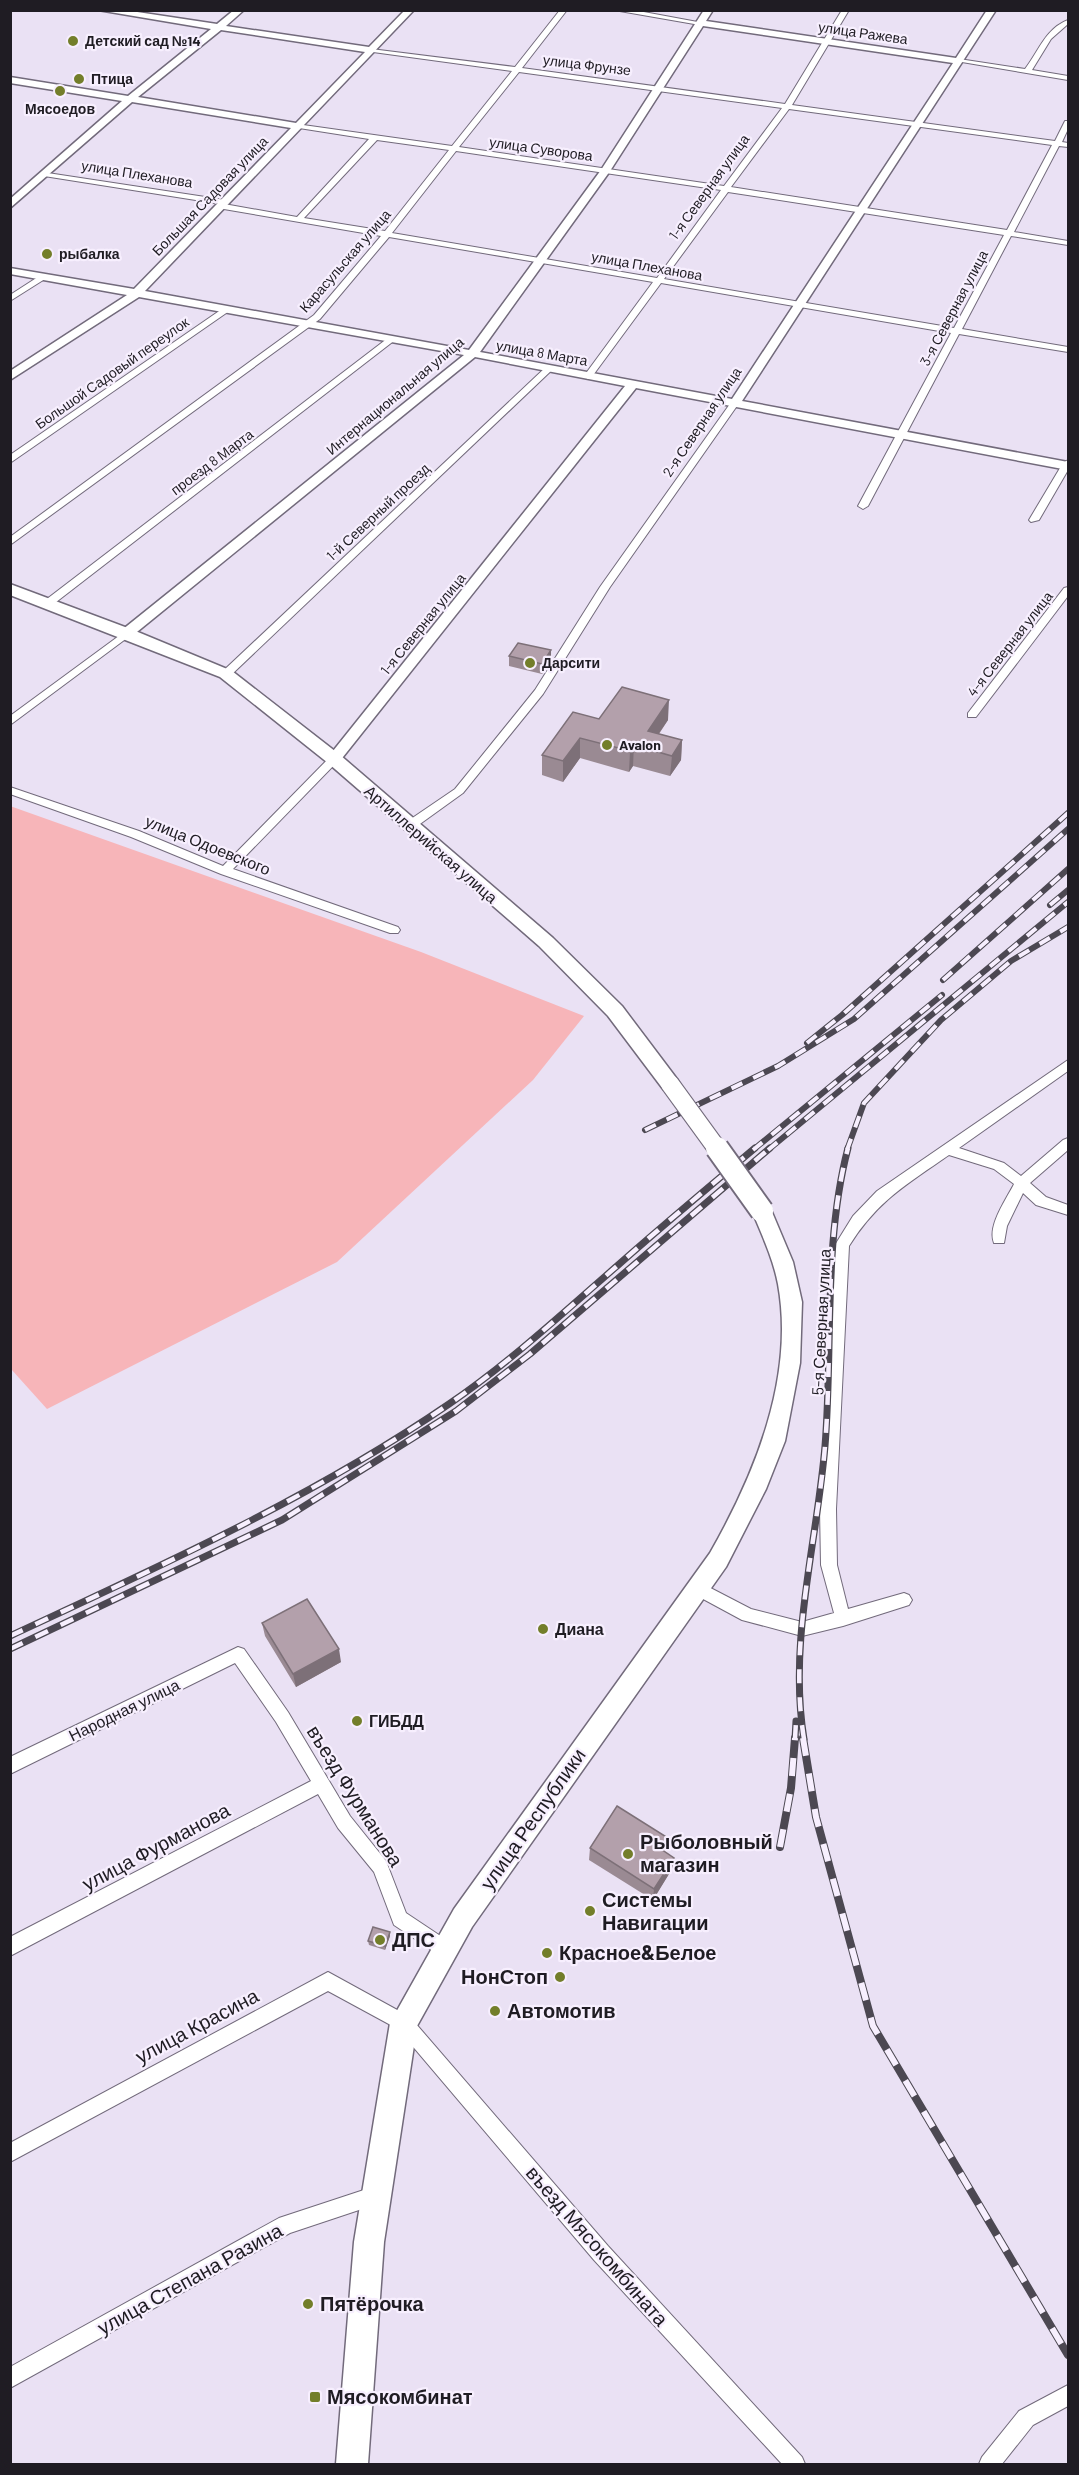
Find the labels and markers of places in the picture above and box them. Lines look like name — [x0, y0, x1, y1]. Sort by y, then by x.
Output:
place label: Детский сад №14 — [85, 32, 201, 49]
marker: Детский сад №14 — [66, 34, 80, 48]
place label: Птица — [91, 70, 133, 87]
marker: Птица — [72, 72, 86, 86]
marker: Мясоедов — [53, 84, 67, 98]
place label: Мясоедов — [25, 100, 95, 117]
place label: рыбалка — [59, 245, 120, 262]
marker: рыбалка — [40, 247, 54, 261]
place label: Дарсити — [542, 654, 600, 671]
marker: Дарсити — [523, 656, 537, 670]
place label: Avalon — [619, 736, 661, 753]
marker: Avalon — [600, 738, 614, 752]
place label: Диана — [555, 1619, 604, 1638]
marker: Диана — [536, 1622, 550, 1636]
place label: ГИБДД — [369, 1711, 424, 1730]
marker: ГИБДД — [350, 1714, 364, 1728]
place label: Рыболовный магазин — [640, 1829, 773, 1876]
marker: Рыболовный магазин — [621, 1847, 635, 1861]
place label: Системы Навигации — [602, 1887, 709, 1934]
marker: Системы Навигации — [583, 1904, 597, 1918]
place label: ДПС — [392, 1927, 435, 1951]
marker: ДПС — [373, 1933, 387, 1947]
place label: Красное&Белое — [559, 1940, 716, 1964]
marker: Красное&Белое — [540, 1946, 554, 1960]
place label: НонСтоп — [461, 1964, 548, 1988]
marker: НонСтоп — [553, 1970, 567, 1984]
place label: Автомотив — [507, 1998, 616, 2022]
marker: Автомотив — [488, 2004, 502, 2018]
place label: Пятёрочка — [320, 2291, 425, 2315]
marker: Пятёрочка — [301, 2297, 315, 2311]
place label: Мясокомбинат — [327, 2384, 473, 2408]
marker: Мясокомбинат — [308, 2390, 322, 2404]

